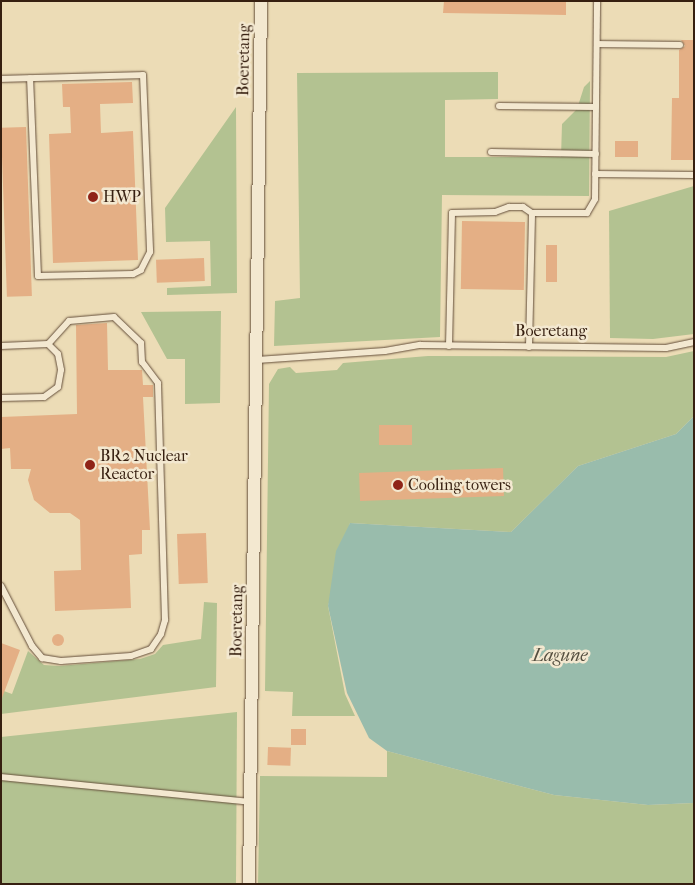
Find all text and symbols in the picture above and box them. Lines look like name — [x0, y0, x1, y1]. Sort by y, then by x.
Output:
street label: Boeretang — [234, 24, 254, 96]
place label: HWP — [103, 187, 141, 207]
marker: HWP — [87, 191, 99, 203]
street label: Boeretang — [515, 321, 587, 341]
place label: BR2 Nuclear Reactor — [100, 446, 188, 484]
marker: BR2 Nuclear Reactor — [84, 459, 96, 471]
place label: Cooling towers — [408, 475, 511, 495]
marker: Cooling towers — [392, 479, 404, 491]
street label: Boeretang — [227, 585, 247, 657]
water label: Lagune — [533, 645, 587, 667]

